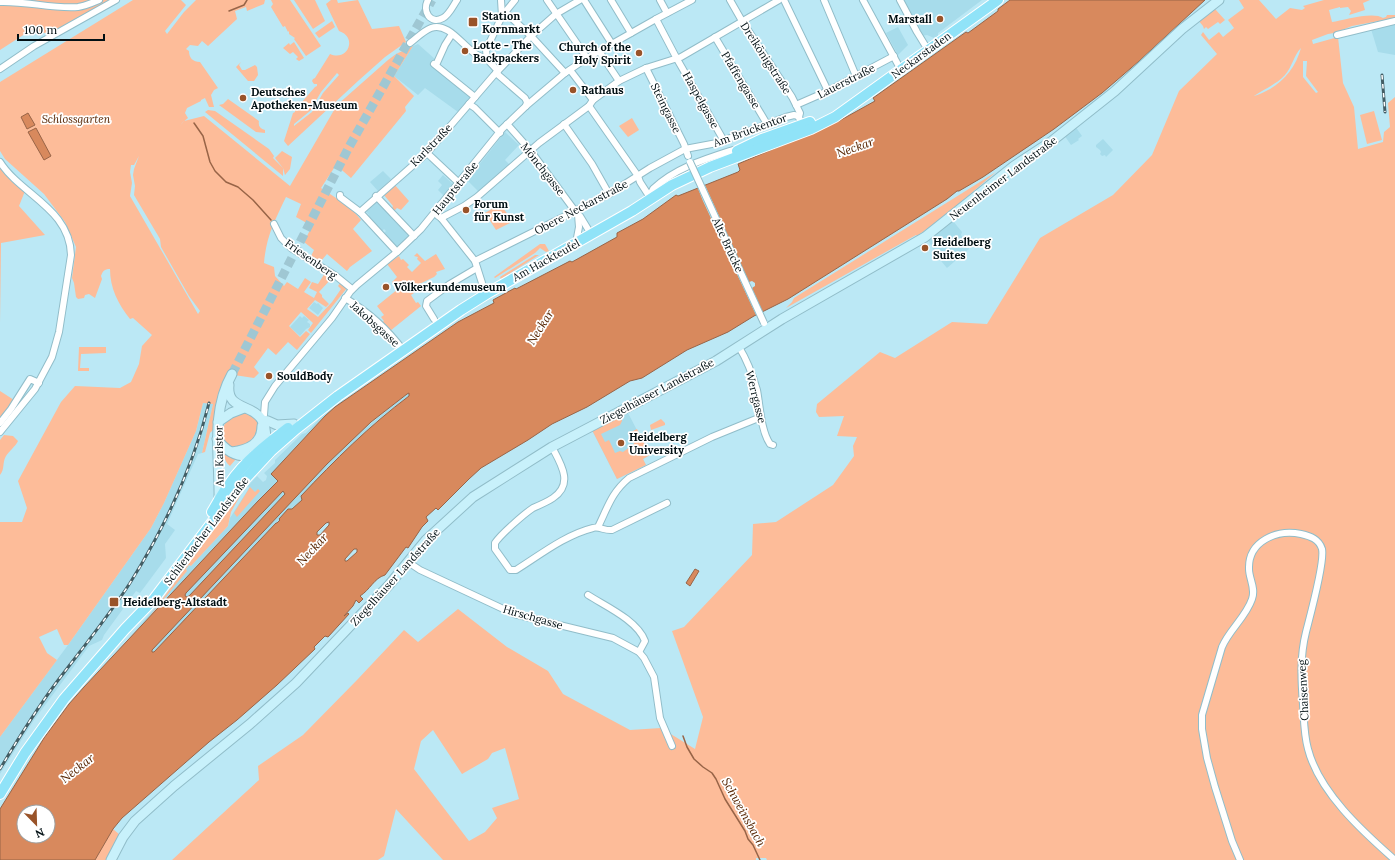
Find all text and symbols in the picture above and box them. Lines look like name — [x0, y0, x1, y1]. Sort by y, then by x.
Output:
place label: Station Kornmarkt — [482, 9, 541, 36]
place label: Marstall — [888, 12, 933, 26]
marker: Marstall — [935, 14, 945, 24]
scale bar — [18, 16, 104, 42]
marker: Station Kornmarkt — [467, 16, 479, 28]
street label: Dreikönigstraße — [737, 19, 795, 97]
text: 100 m — [24, 22, 57, 37]
street label: Neckarstaden — [888, 28, 954, 81]
place label: Lotte - The Backpackers — [473, 38, 539, 65]
place label: Church of the Holy Spirit — [559, 40, 631, 67]
marker: Lotte - The Backpackers — [460, 46, 470, 56]
marker: Church of the Holy Spirit — [634, 48, 644, 58]
street label: Pfaffengasse — [718, 49, 764, 111]
street label: Lauerstraße — [815, 61, 877, 101]
street label: Haspelgasse — [680, 69, 722, 131]
street label: Steingasse — [648, 81, 684, 135]
place label: Rathaus — [581, 83, 624, 97]
place label: Deutsches Apotheken-Museum — [251, 85, 358, 112]
marker: Rathaus — [568, 85, 578, 95]
marker: Deutsches Apotheken-Museum — [238, 93, 248, 103]
street label: Am Brückentor — [710, 110, 789, 150]
park label: Schlossgarten — [42, 112, 111, 126]
street label: Karlstraße — [407, 121, 455, 169]
water label: Neckar — [834, 133, 876, 160]
street label: Neuenheimer Landstraße — [946, 133, 1060, 223]
street label: Mönchgasse — [518, 140, 568, 198]
street label: Hauptstraße — [429, 158, 481, 218]
street label: Obere Neckarstraße — [532, 176, 630, 238]
place label: Forum für Kunst — [474, 197, 525, 224]
marker: Forum für Kunst — [461, 205, 471, 215]
street label: Alte Brücke — [709, 215, 747, 275]
place label: Heidelberg Suites — [933, 235, 991, 262]
street label: Friesenberg — [282, 236, 341, 283]
street label: Am Hackteufel — [509, 236, 582, 285]
marker: Heidelberg Suites — [920, 243, 930, 253]
place label: Völkerkundemuseum — [394, 280, 506, 294]
marker: Völkerkundemuseum — [381, 282, 391, 292]
street label: Jakobsgasse — [347, 298, 402, 350]
water label: Neckar — [523, 306, 557, 347]
street label: Ziegelhäuser Landstraße — [598, 355, 716, 427]
place label: SouldBody — [277, 369, 333, 383]
street label: Werrgasse — [743, 369, 769, 425]
marker: SouldBody — [264, 371, 274, 381]
street label: Am Karlstor — [211, 425, 227, 488]
place label: Heidelberg University — [629, 430, 687, 457]
marker: Heidelberg University — [616, 438, 626, 448]
street label: Schlierbacher Landstraße — [161, 474, 251, 588]
street label: Ziegelhäuser Landstraße — [347, 525, 443, 629]
water label: Neckar — [293, 529, 331, 568]
place label: Heidelberg-Altstadt — [123, 595, 228, 609]
marker: Heidelberg-Altstadt — [108, 596, 120, 608]
street label: Hirschgasse — [501, 602, 565, 632]
street label: Chaisenweg — [1294, 658, 1312, 721]
water label: Neckar — [57, 750, 97, 786]
water label: Schweinsbach — [719, 775, 769, 849]
north arrow — [16, 804, 56, 844]
text: N — [33, 825, 47, 842]

